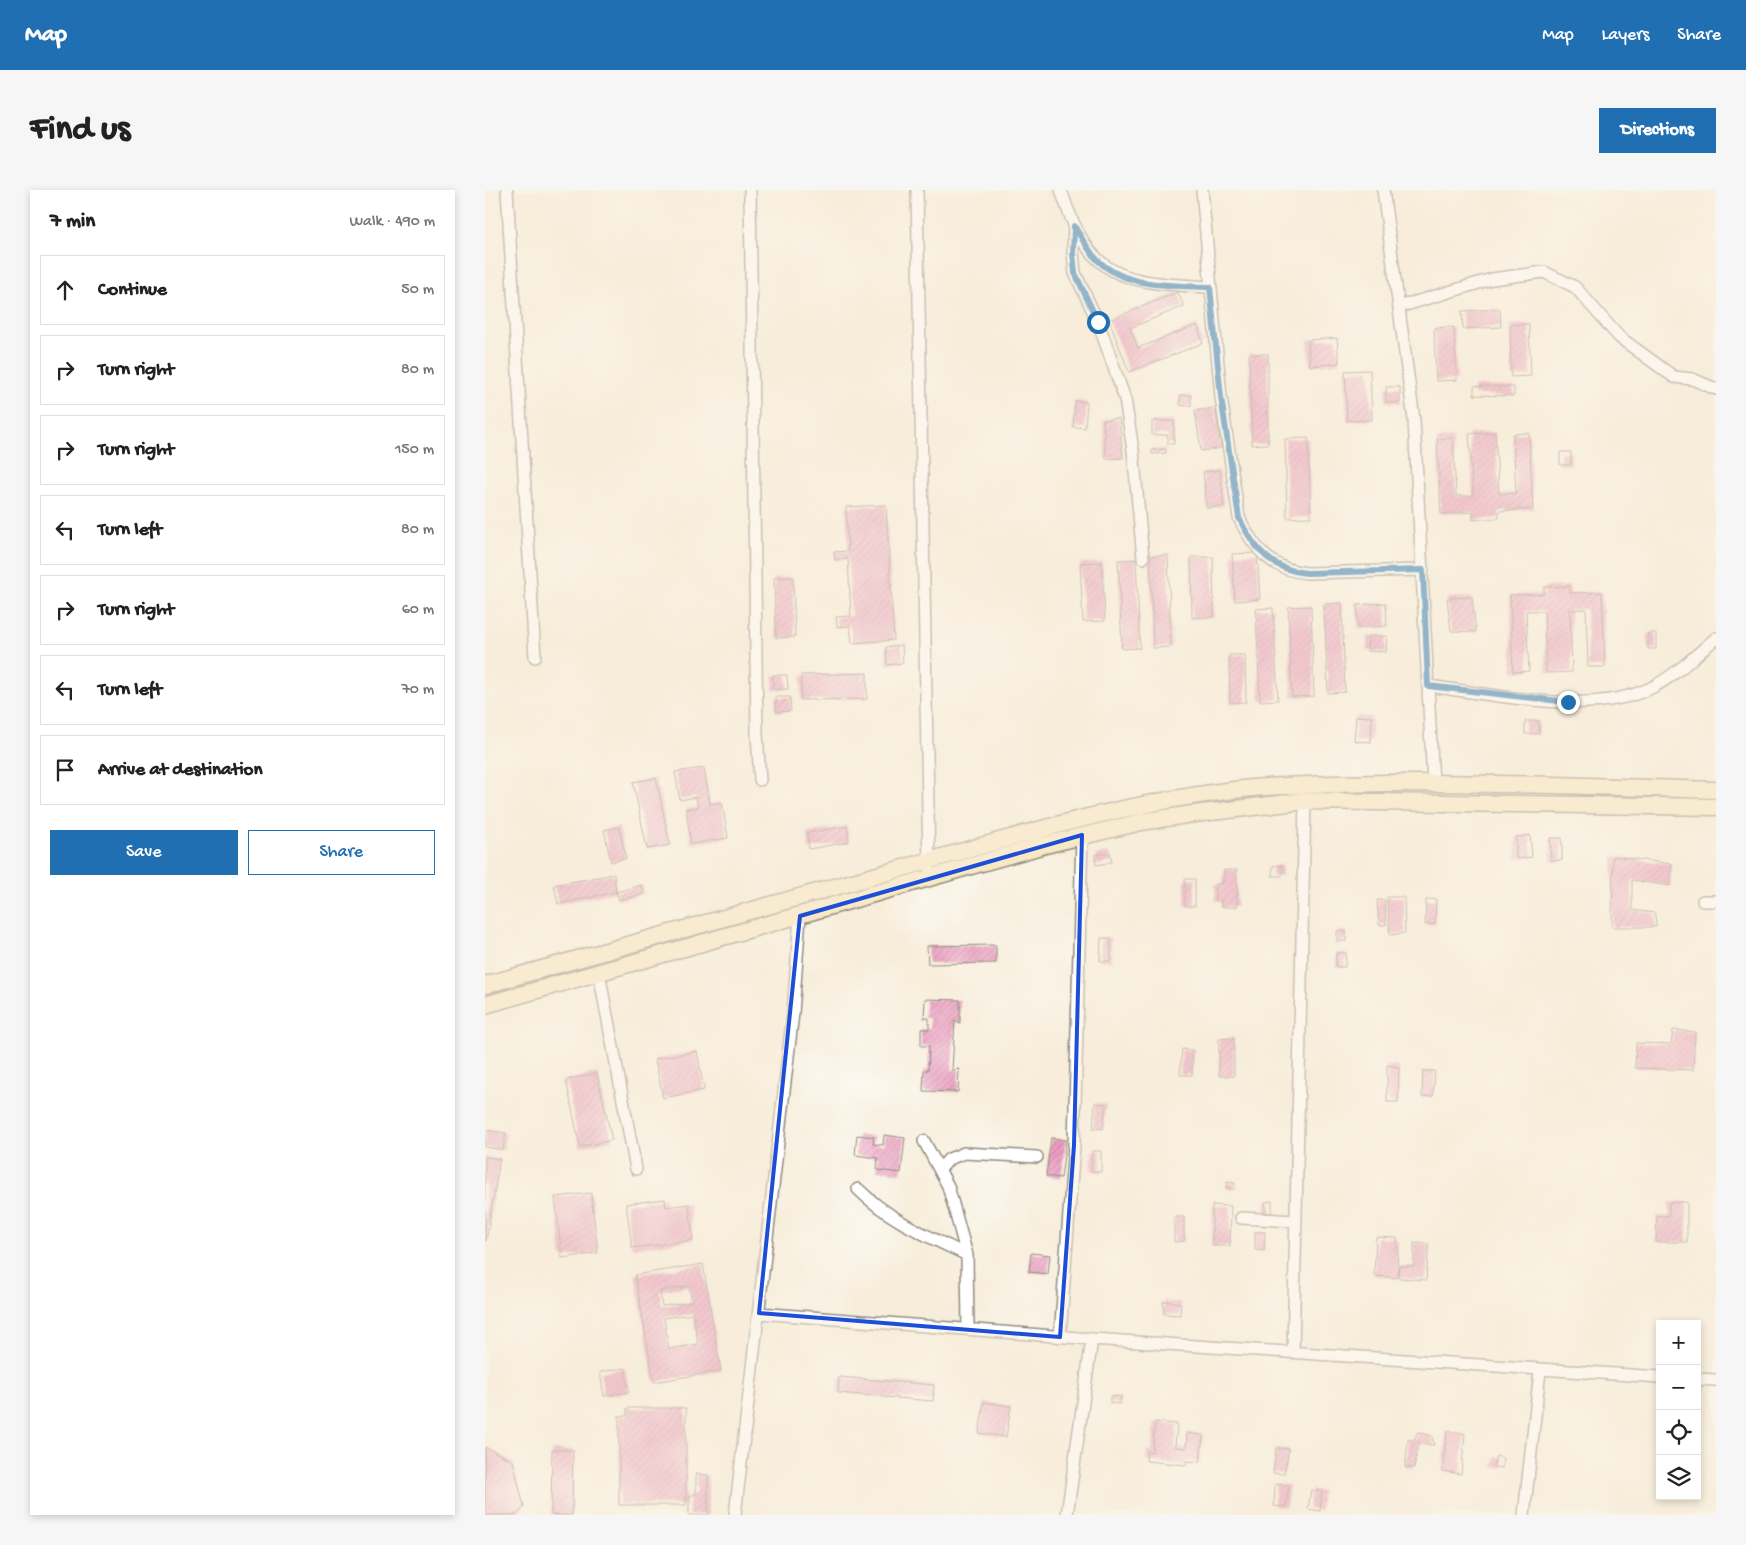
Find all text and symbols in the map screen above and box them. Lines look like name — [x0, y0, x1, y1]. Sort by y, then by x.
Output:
text: Map — [25, 21, 67, 50]
text: Map — [1542, 25, 1574, 46]
text: Layers — [1602, 25, 1649, 46]
text: Share — [1677, 25, 1721, 46]
button: Directions — [1599, 108, 1716, 153]
text: Find us — [30, 110, 130, 151]
text: 7 min — [50, 210, 95, 235]
text: Walk · 490 m — [349, 213, 435, 232]
icon: ahead — [51, 276, 79, 304]
text: Continue — [98, 279, 167, 302]
text: 50 m — [401, 281, 434, 300]
route start — [1087, 311, 1110, 334]
icon: right — [51, 356, 79, 384]
text: Turn right — [98, 359, 174, 382]
text: 80 m — [401, 361, 434, 380]
icon: right — [51, 436, 79, 464]
text: Turn right — [98, 439, 174, 462]
text: 150 m — [395, 441, 434, 460]
icon: left — [51, 516, 79, 544]
text: Turn left — [98, 519, 162, 542]
text: 80 m — [401, 521, 434, 540]
icon: right — [51, 596, 79, 624]
text: Turn right — [98, 599, 174, 622]
text: 60 m — [402, 601, 434, 620]
icon: left — [51, 676, 79, 704]
text: Turn left — [98, 679, 162, 702]
text: 70 m — [401, 681, 434, 700]
route end — [1557, 691, 1580, 714]
icon: arrive — [51, 756, 79, 784]
text: Arrive at destination — [98, 759, 262, 782]
button: Save — [50, 830, 238, 875]
button: Share — [248, 830, 435, 875]
map controls — [1656, 1320, 1701, 1500]
button: + — [1656, 1320, 1701, 1365]
button: − — [1656, 1365, 1701, 1410]
button: locate — [1656, 1410, 1701, 1455]
button: layers — [1656, 1455, 1701, 1500]

